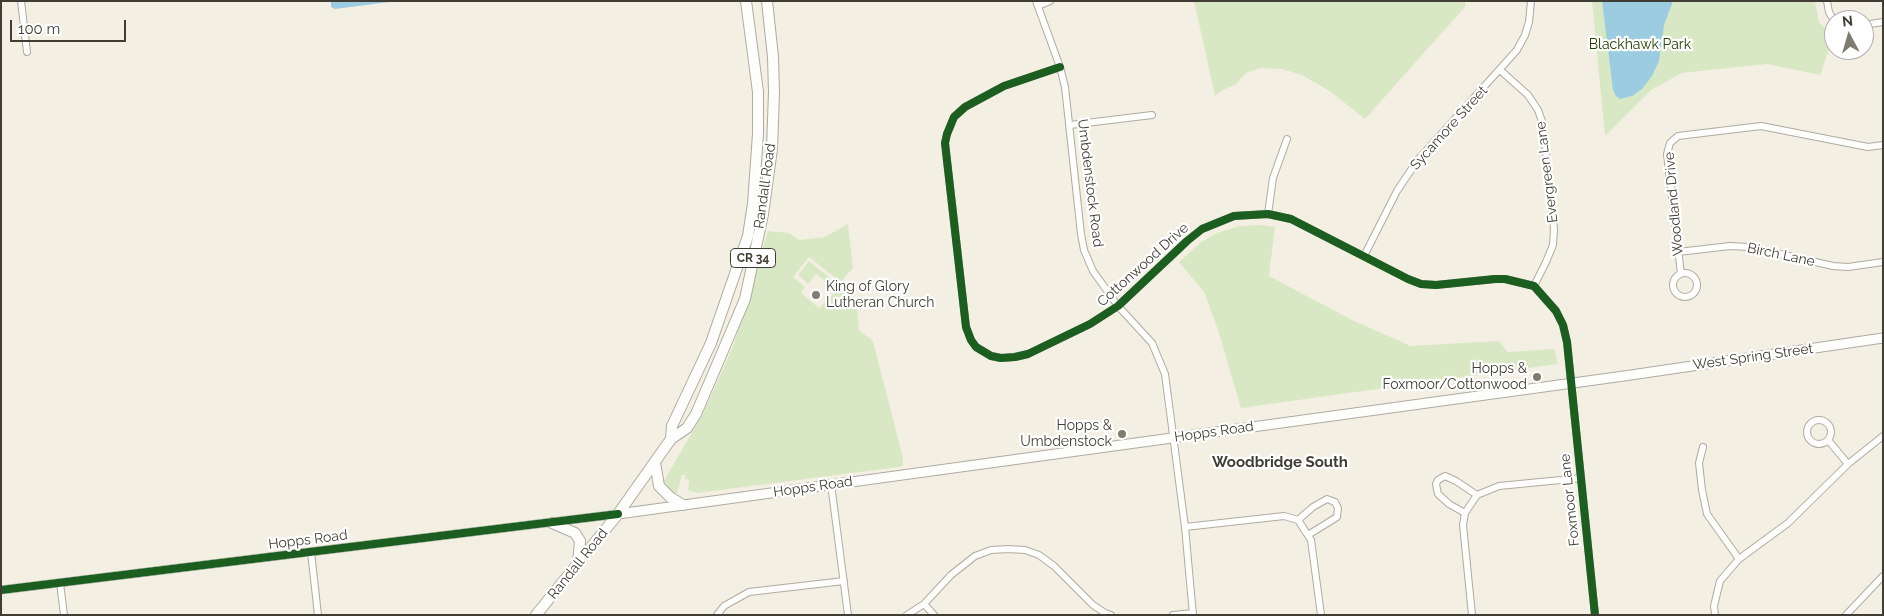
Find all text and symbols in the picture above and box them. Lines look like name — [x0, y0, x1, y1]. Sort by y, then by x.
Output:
scale bar — [12, 10, 129, 42]
north arrow — [1824, 10, 1874, 60]
text: N — [1841, 13, 1854, 30]
text: 100 m — [18, 20, 60, 38]
park label: Blackhawk Park — [1589, 37, 1691, 53]
street label: Sycamore Street — [1407, 82, 1491, 174]
street label: Umbdenstock Road — [1074, 118, 1106, 248]
street label: Evergreen Lane — [1532, 120, 1562, 224]
street label: Randall Road — [751, 142, 779, 230]
street label: Woodland Drive — [1661, 151, 1687, 257]
street label: Cottonwood Drive — [1094, 220, 1192, 310]
street label: Birch Lane — [1746, 240, 1816, 270]
road number: CR 34 — [730, 248, 776, 268]
place label: King of Glory Lutheran Church — [826, 279, 934, 312]
marker: King of Glory Lutheran Church — [810, 289, 822, 301]
street label: West Spring Street — [1692, 340, 1814, 374]
place label: Hopps & Foxmoor/Cottonwood — [1382, 361, 1527, 394]
marker: Hopps & Foxmoor/Cottonwood — [1531, 371, 1543, 383]
place label: Hopps & Umbdenstock — [1020, 418, 1112, 451]
street label: Hopps Road — [1173, 418, 1255, 446]
marker: Hopps & Umbdenstock — [1116, 428, 1128, 440]
district label: Woodbridge South — [1212, 453, 1348, 471]
street label: Foxmoor Lane — [1557, 453, 1583, 547]
street label: Hopps Road — [772, 473, 854, 501]
street label: Randall Road — [544, 525, 612, 603]
street label: Hopps Road — [267, 527, 349, 553]

